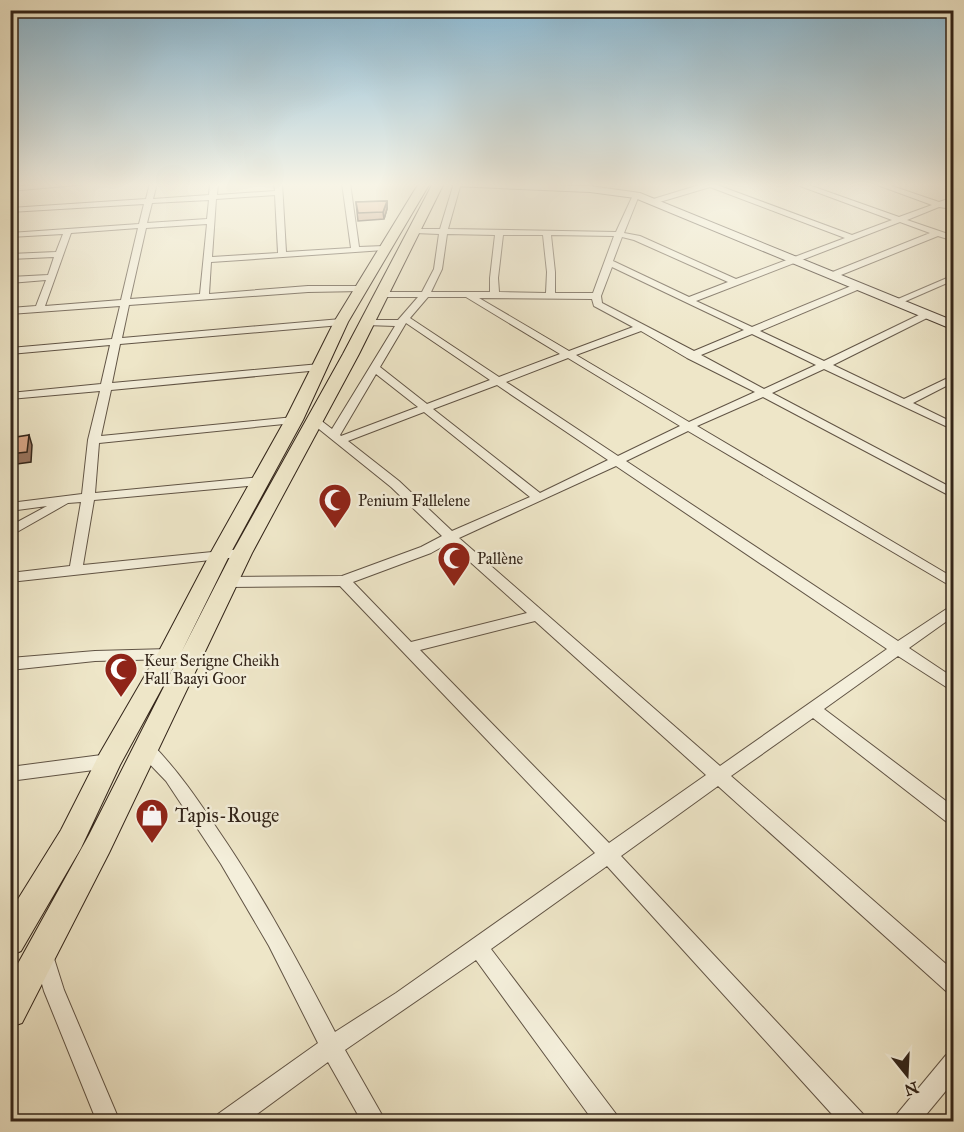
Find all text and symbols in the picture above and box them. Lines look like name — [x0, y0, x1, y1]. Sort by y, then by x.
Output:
mosque icon: Penium Fallelene — [317, 482, 353, 529]
place label: Penium Fallelene — [358, 491, 470, 510]
mosque icon: Pallène — [436, 540, 472, 587]
place label: Pallène — [477, 549, 524, 568]
mosque icon: Keur Serigne Cheikh Fall Baayi Goor — [103, 651, 139, 698]
place label: Keur Serigne Cheikh Fall Baayi Goor — [144, 651, 280, 688]
shop icon: Tapis-Rouge — [134, 797, 170, 844]
place label: Tapis-Rouge — [175, 803, 279, 828]
north arrow — [877, 1045, 937, 1105]
text: N — [902, 1078, 921, 1100]

